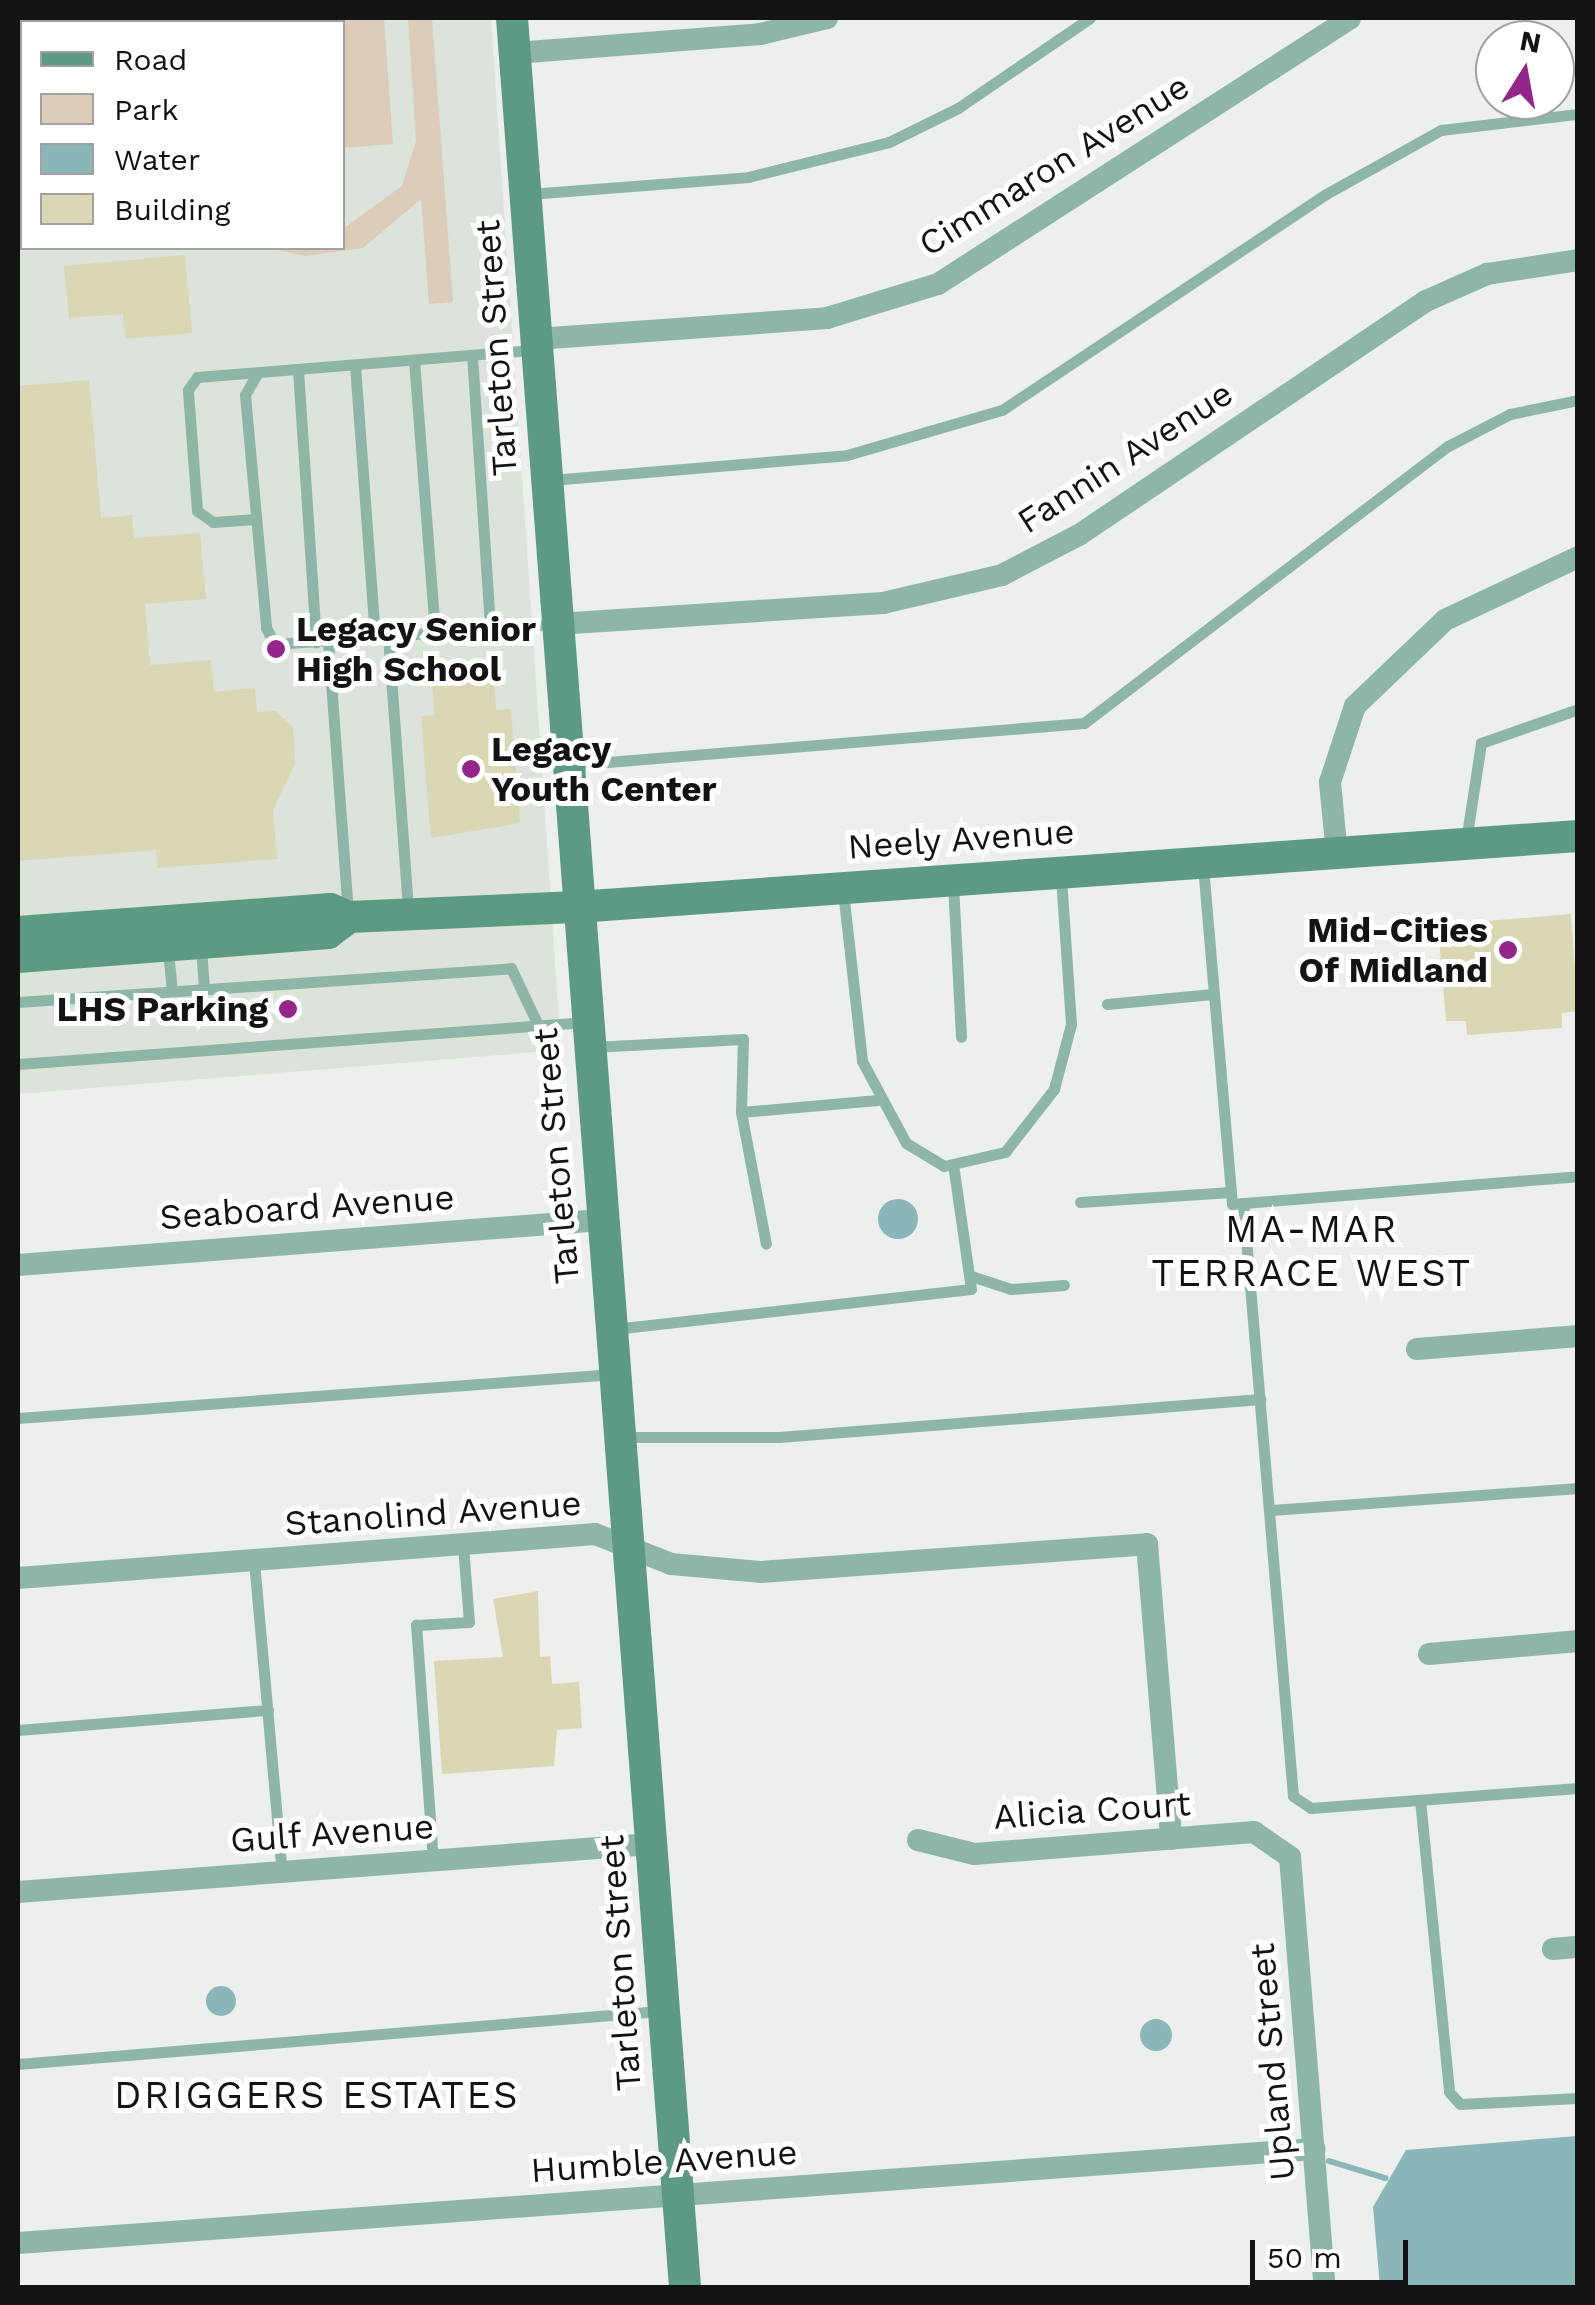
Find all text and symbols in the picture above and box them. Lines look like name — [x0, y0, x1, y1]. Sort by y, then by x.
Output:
legend — [20, 20, 345, 250]
north arrow — [1475, 20, 1575, 120]
text: N — [1517, 24, 1544, 60]
text: Road — [114, 42, 187, 77]
street label: Cimmaron Avenue — [911, 65, 1197, 265]
text: Park — [114, 92, 179, 127]
text: Water — [114, 142, 200, 177]
text: Building — [114, 192, 231, 227]
street label: Tarleton Street — [466, 219, 526, 477]
street label: Fannin Avenue — [1009, 371, 1241, 543]
place label: Legacy Senior High School — [296, 608, 537, 690]
marker: Legacy Senior High School — [265, 638, 287, 660]
place label: Legacy Youth Center — [491, 728, 717, 810]
marker: Legacy Youth Center — [460, 758, 482, 780]
street label: Neely Avenue — [845, 810, 1077, 868]
place label: Mid-Cities Of Midland — [1298, 909, 1488, 991]
marker: Mid-Cities Of Midland — [1497, 939, 1519, 961]
place label: LHS Parking — [56, 988, 268, 1030]
marker: LHS Parking — [277, 998, 299, 1020]
street label: Tarleton Street — [524, 1026, 588, 1286]
street label: Seaboard Avenue — [158, 1176, 456, 1238]
district label: MA-MAR TERRACE WEST — [1151, 1207, 1473, 1296]
street label: Stanolind Avenue — [282, 1482, 584, 1544]
street label: Alicia Court — [992, 1782, 1192, 1838]
street label: Gulf Avenue — [227, 1805, 437, 1861]
street label: Tarleton Street — [590, 1834, 650, 2092]
street label: Upland Street — [1241, 1942, 1303, 2182]
district label: DRIGGERS ESTATES — [114, 2073, 520, 2119]
street label: Humble Avenue — [528, 2131, 800, 2191]
scale bar — [1255, 2220, 1412, 2282]
text: 50 m — [1267, 2240, 1342, 2275]

